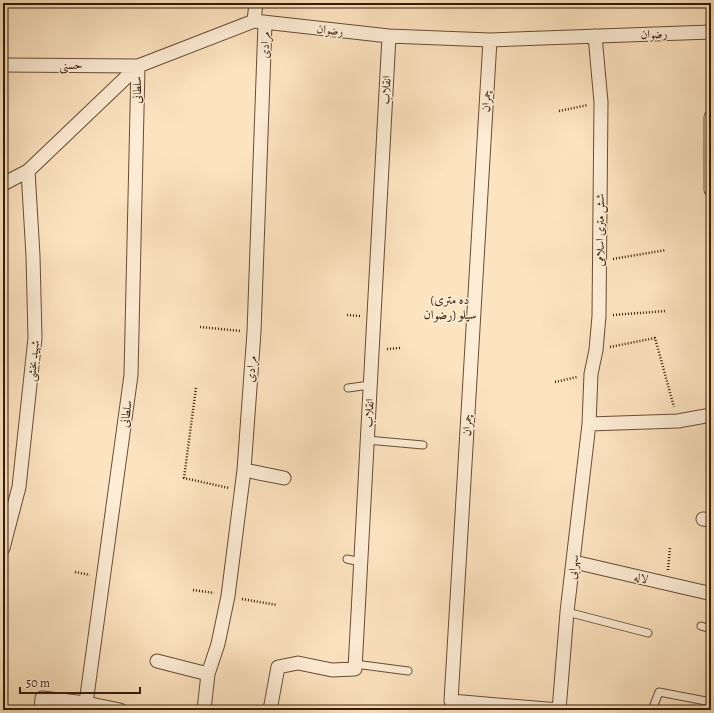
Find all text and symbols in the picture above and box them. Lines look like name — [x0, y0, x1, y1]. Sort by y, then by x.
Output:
street label: رضوان — [316, 21, 344, 39]
street label: رضوان — [640, 26, 668, 42]
street label: مرادی — [257, 31, 274, 59]
street label: حسنی — [59, 57, 83, 74]
street label: انقلاب — [377, 75, 395, 105]
street label: سلطانی — [129, 76, 145, 104]
street label: چمران — [477, 89, 495, 113]
street label: شش متری اسلامی — [592, 193, 609, 267]
district label: (ده متری سیلو (رضوان — [423, 291, 477, 323]
street label: شهید بخشی — [23, 339, 44, 383]
street label: مرادی — [242, 355, 261, 383]
street label: انقلاب — [360, 398, 378, 428]
street label: سلطانی — [116, 399, 136, 429]
street label: چمران — [458, 413, 476, 437]
street label: سهرابی — [564, 554, 583, 581]
street label: لاله — [632, 569, 650, 587]
scale bar — [20, 669, 140, 695]
text: 50 m — [26, 675, 50, 691]

